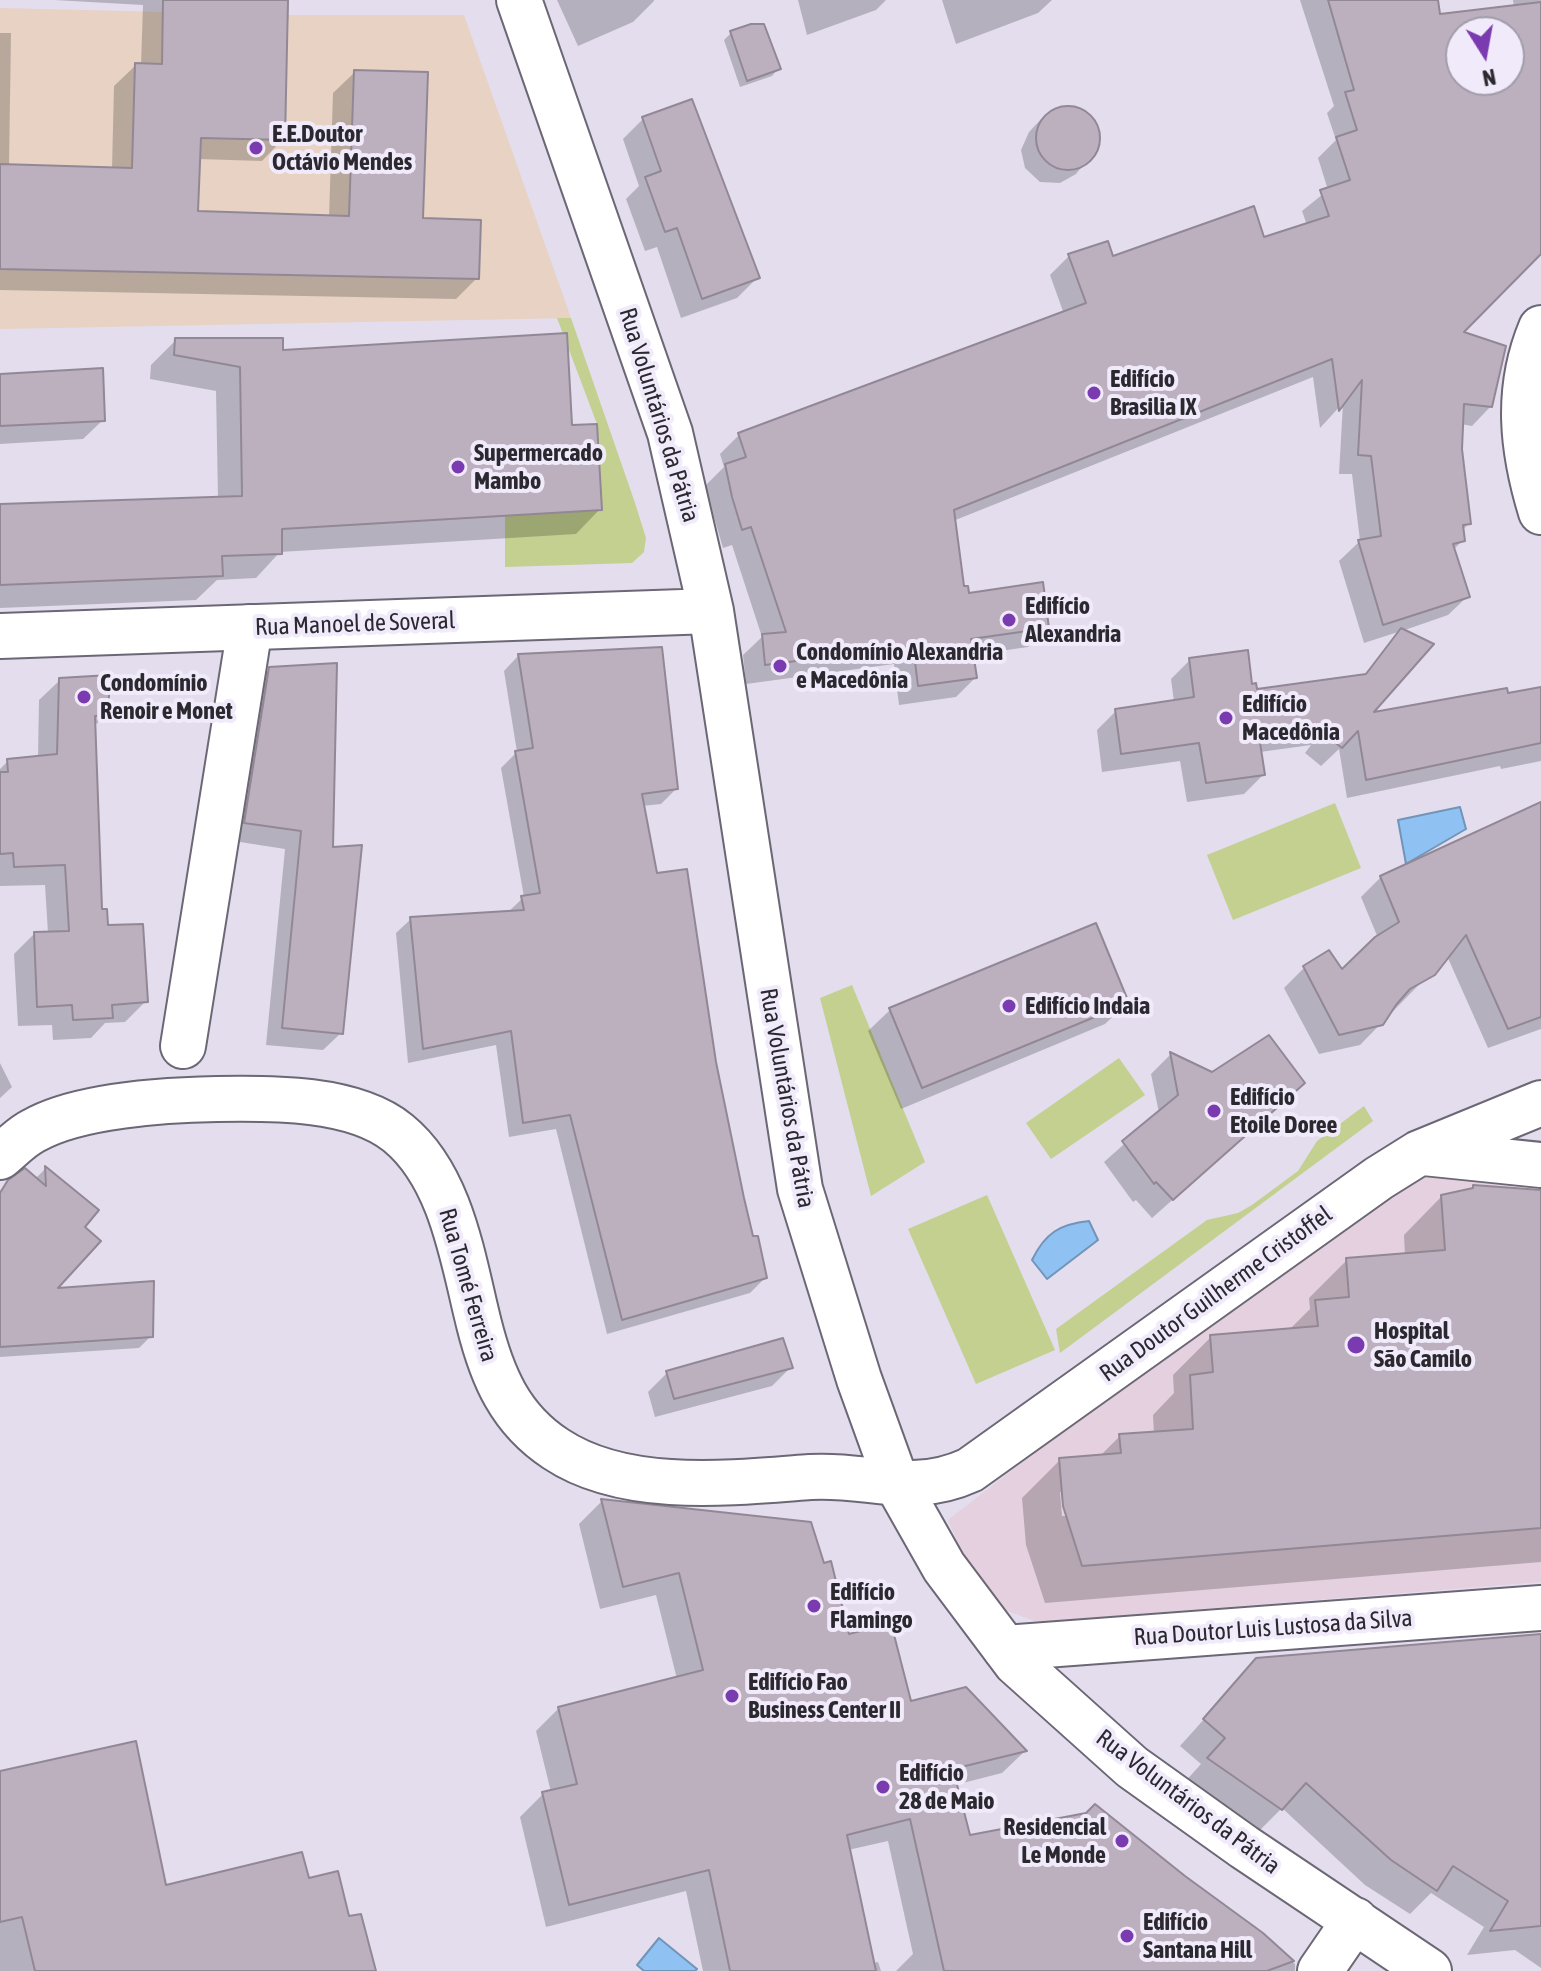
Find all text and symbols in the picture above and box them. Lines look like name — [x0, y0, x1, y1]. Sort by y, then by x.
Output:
north arrow — [1445, 16, 1525, 96]
text: N — [1480, 64, 1498, 92]
place label: E.E.Doutor Octávio Mendes — [272, 120, 412, 176]
marker: E.E.Doutor Octávio Mendes — [247, 139, 265, 157]
street label: Rua Voluntários da Pátria — [613, 304, 705, 526]
place label: Edifício Brasilia IX — [1110, 365, 1196, 421]
marker: Edifício Brasilia IX — [1085, 384, 1103, 402]
place label: Supermercado Mambo — [474, 439, 603, 495]
marker: Supermercado Mambo — [449, 458, 467, 476]
place label: Edifício Alexandria — [1025, 592, 1121, 648]
street label: Rua Manoel de Soveral — [255, 606, 455, 642]
marker: Edifício Alexandria — [1000, 611, 1018, 629]
place label: Condomínio Alexandria e Macedônia — [796, 638, 1003, 694]
marker: Condomínio Alexandria e Macedônia — [771, 657, 789, 675]
place label: Condomínio Renoir e Monet — [100, 669, 233, 725]
marker: Condomínio Renoir e Monet — [75, 688, 93, 706]
place label: Edifício Macedônia — [1242, 690, 1340, 746]
marker: Edifício Macedônia — [1217, 709, 1235, 727]
street label: Rua Voluntários da Pátria — [753, 986, 821, 1210]
place label: Edifício Indaia — [1025, 992, 1150, 1020]
marker: Edifício Indaia — [1000, 997, 1018, 1015]
place label: Edifício Etoile Doree — [1230, 1083, 1337, 1139]
marker: Edifício Etoile Doree — [1205, 1102, 1223, 1120]
street label: Rua Doutor Guilherme Cristoffel — [1094, 1200, 1338, 1388]
street label: Rua Tomé Ferreira — [432, 1205, 504, 1365]
place label: Hospital São Camilo — [1374, 1317, 1472, 1373]
marker: Hospital São Camilo — [1345, 1334, 1367, 1356]
place label: Edifício Flamingo — [830, 1578, 913, 1634]
marker: Edifício Flamingo — [805, 1597, 823, 1615]
street label: Rua Doutor Luis Lustosa da Silva — [1133, 1604, 1413, 1652]
place label: Edifício Fao Business Center II — [748, 1668, 901, 1724]
marker: Edifício Fao Business Center II — [723, 1687, 741, 1705]
street label: Rua Voluntários da Pátria — [1090, 1724, 1286, 1880]
place label: Edifício 28 de Maio — [899, 1759, 994, 1815]
marker: Edifício 28 de Maio — [874, 1778, 892, 1796]
place label: Residencial Le Monde — [1003, 1813, 1106, 1869]
marker: Residencial Le Monde — [1113, 1832, 1131, 1850]
place label: Edifício Santana Hill — [1143, 1908, 1252, 1964]
marker: Edifício Santana Hill — [1118, 1927, 1136, 1945]

